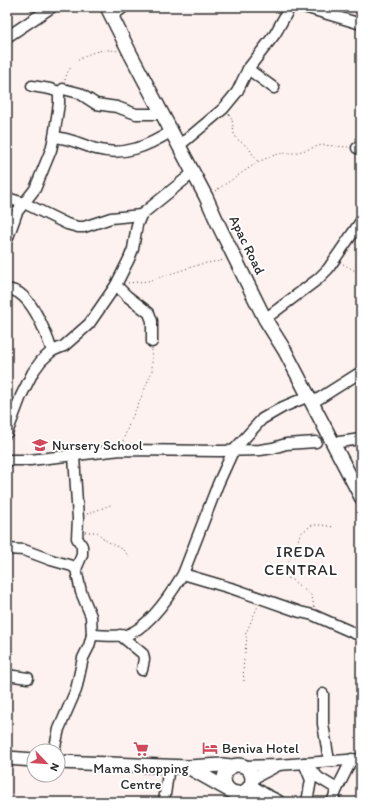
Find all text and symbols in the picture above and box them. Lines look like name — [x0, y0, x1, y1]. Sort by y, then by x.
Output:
street label: Apac Road — [225, 213, 269, 278]
school or university icon: Nursery School — [31, 436, 49, 454]
place label: Nursery School — [52, 437, 143, 454]
district label: IREDA CENTRAL — [264, 542, 338, 579]
hotel icon: Beniva Hotel — [201, 739, 219, 757]
supermarket icon: Mama Shopping Centre — [132, 740, 150, 758]
place label: Beniva Hotel — [222, 740, 299, 757]
north arrow — [26, 743, 66, 783]
place label: Mama Shopping Centre — [93, 760, 189, 793]
text: N — [47, 761, 62, 773]

